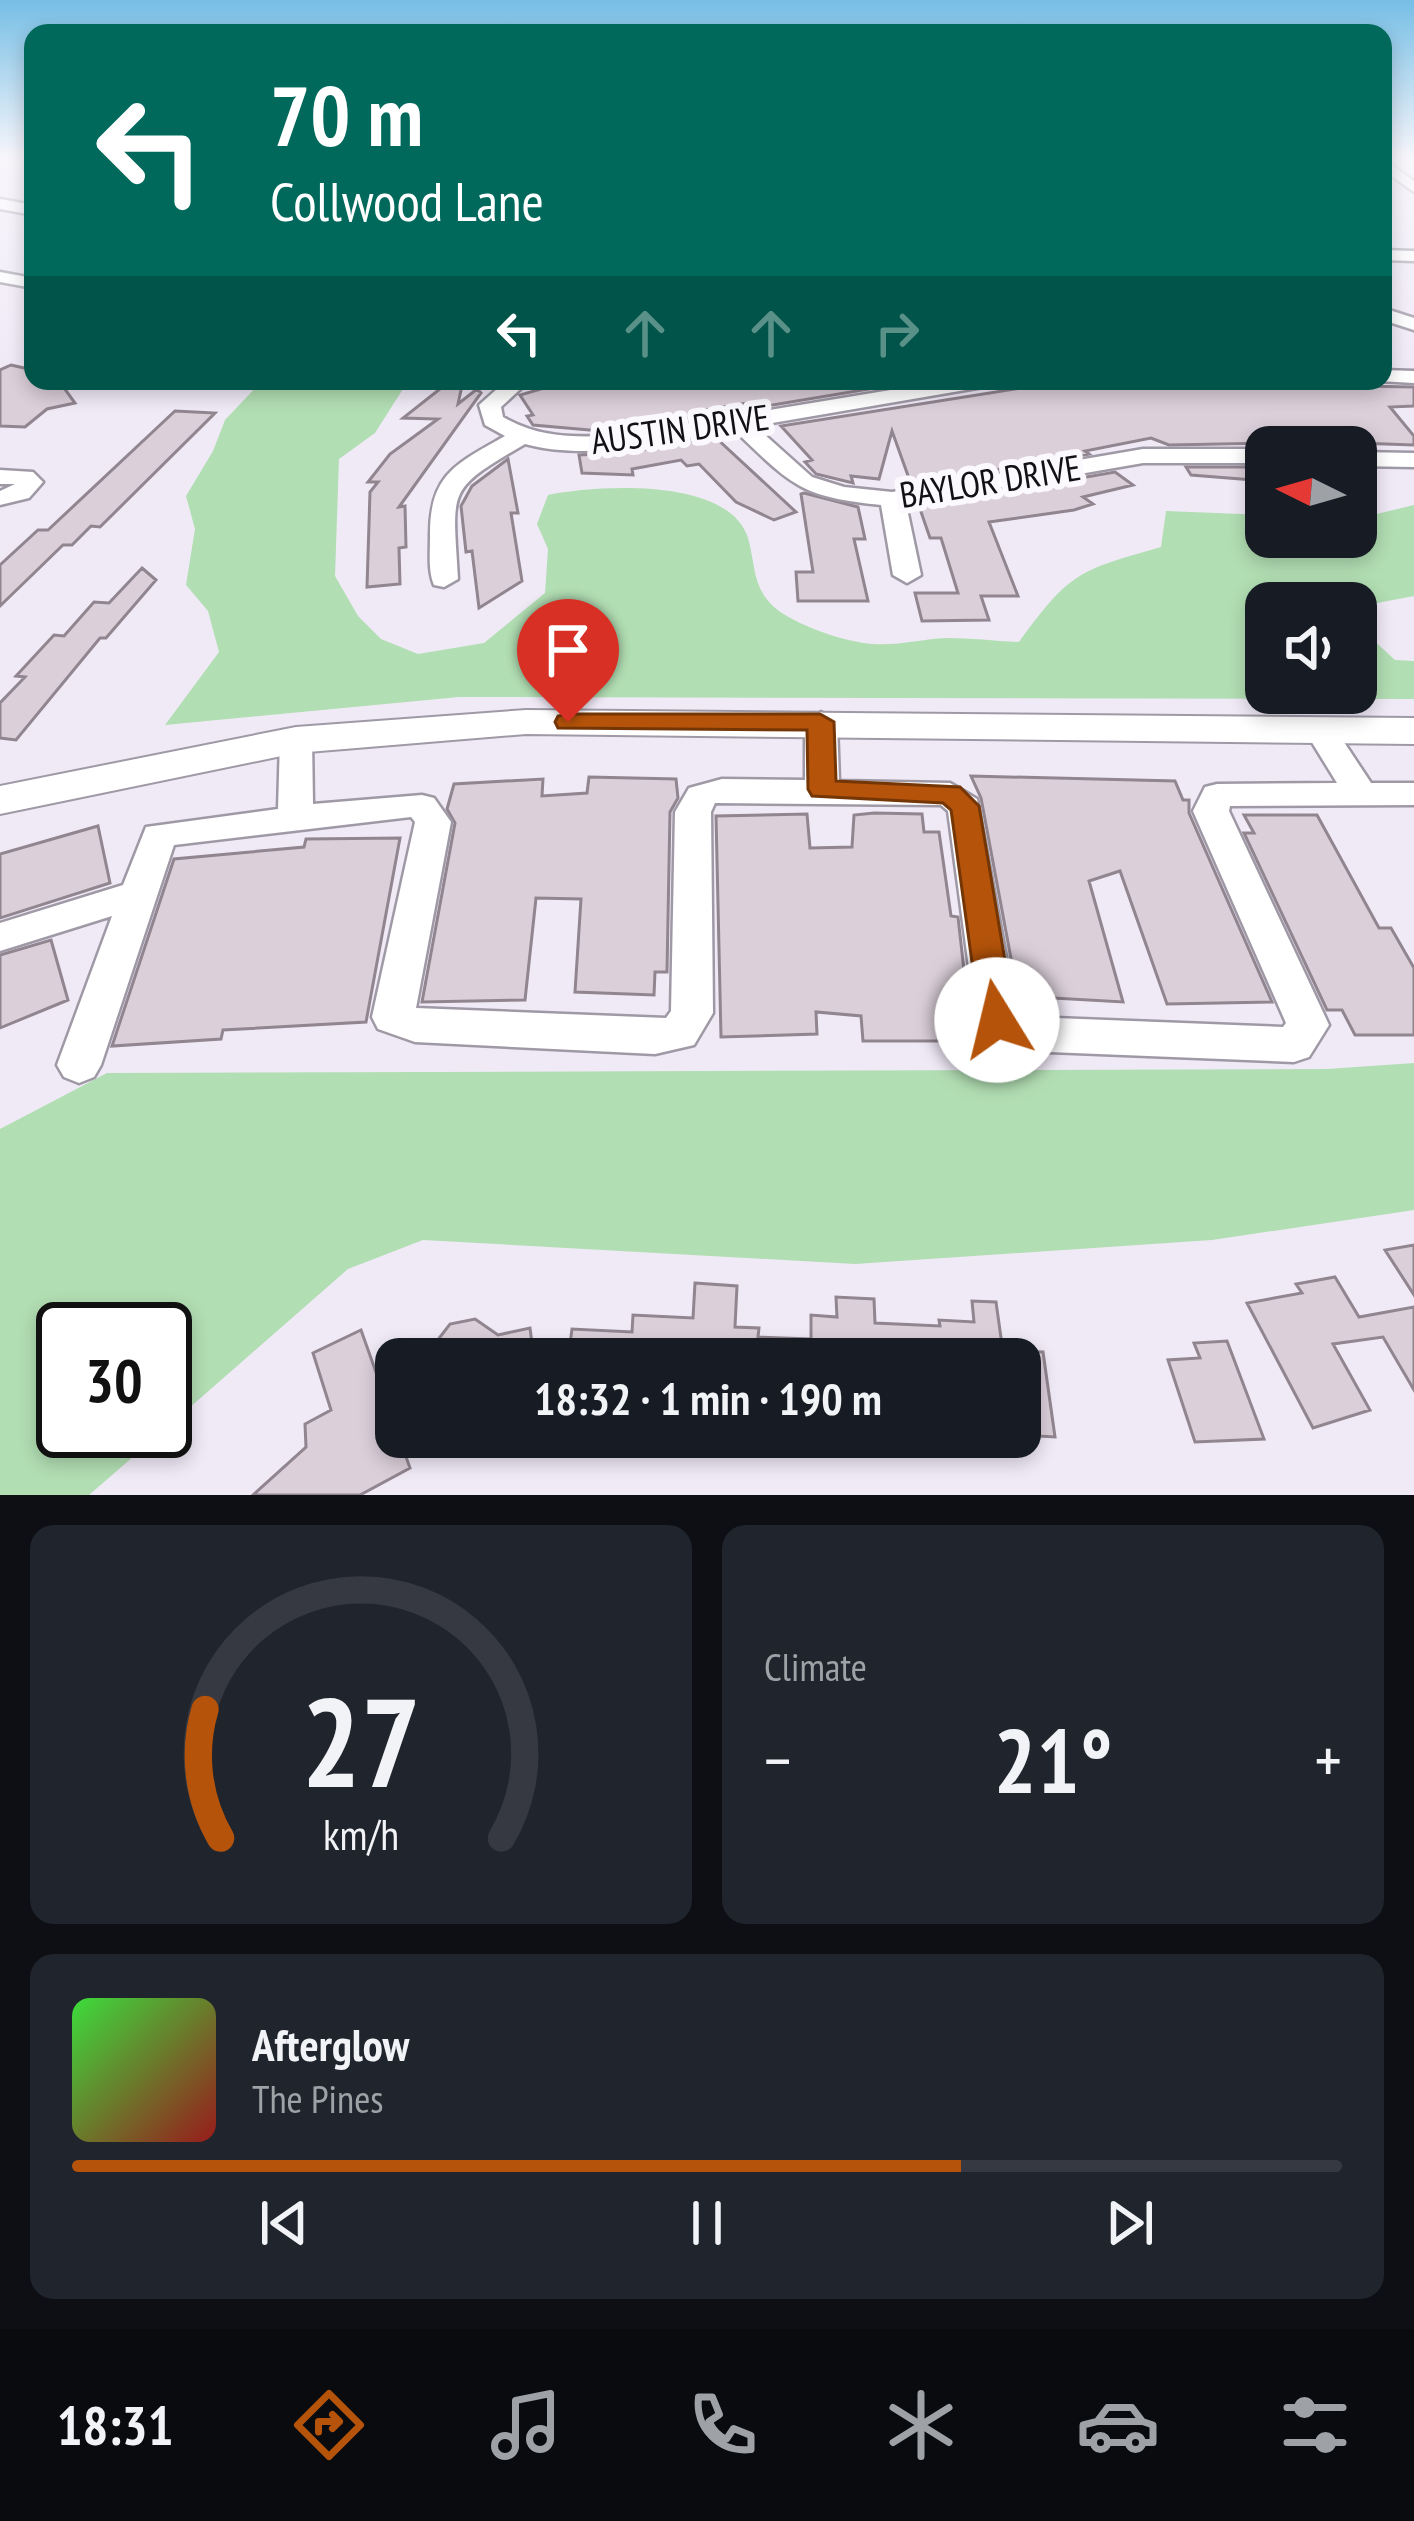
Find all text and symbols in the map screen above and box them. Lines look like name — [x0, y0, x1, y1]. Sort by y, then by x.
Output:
text: 70 m — [270, 60, 423, 169]
icon: left — [72, 72, 228, 228]
text: Collwood Lane — [270, 166, 544, 236]
icon: left — [486, 300, 552, 366]
icon: ahead — [612, 300, 678, 366]
icon: ahead — [738, 300, 804, 366]
icon: right — [864, 300, 930, 366]
street label: AUSTIN DRIVE — [588, 393, 772, 464]
north arrow — [1245, 426, 1377, 558]
map controls — [1245, 426, 1377, 714]
street label: BAYLOR DRIVE — [896, 443, 1084, 518]
button: sound — [1245, 582, 1377, 714]
pin — [517, 599, 619, 722]
icon: arrive — [535, 617, 601, 683]
position arrow — [934, 957, 1060, 1083]
speed limit sign: 30 — [36, 1302, 192, 1458]
text: 18:32 · 1 min · 190 m — [534, 1369, 882, 1427]
text: Climate — [764, 1641, 867, 1692]
text: 27 — [301, 1660, 421, 1821]
text: 21° — [994, 1701, 1112, 1818]
text: − — [764, 1717, 791, 1802]
text: + — [1315, 1717, 1342, 1802]
text: km/h — [323, 1805, 399, 1861]
text: Afterglow — [252, 2015, 409, 2073]
text: The Pines — [252, 2073, 383, 2124]
icon: previous — [251, 2190, 317, 2256]
icon: pause — [674, 2190, 740, 2256]
icon: next — [1097, 2190, 1163, 2256]
icon: directions — [287, 2383, 371, 2467]
icon: music — [484, 2383, 568, 2467]
icon: phone — [681, 2383, 765, 2467]
icon: climate — [879, 2383, 963, 2467]
icon: car — [1076, 2383, 1160, 2467]
icon: filters — [1273, 2383, 1357, 2467]
text: 18:31 — [57, 2390, 173, 2460]

